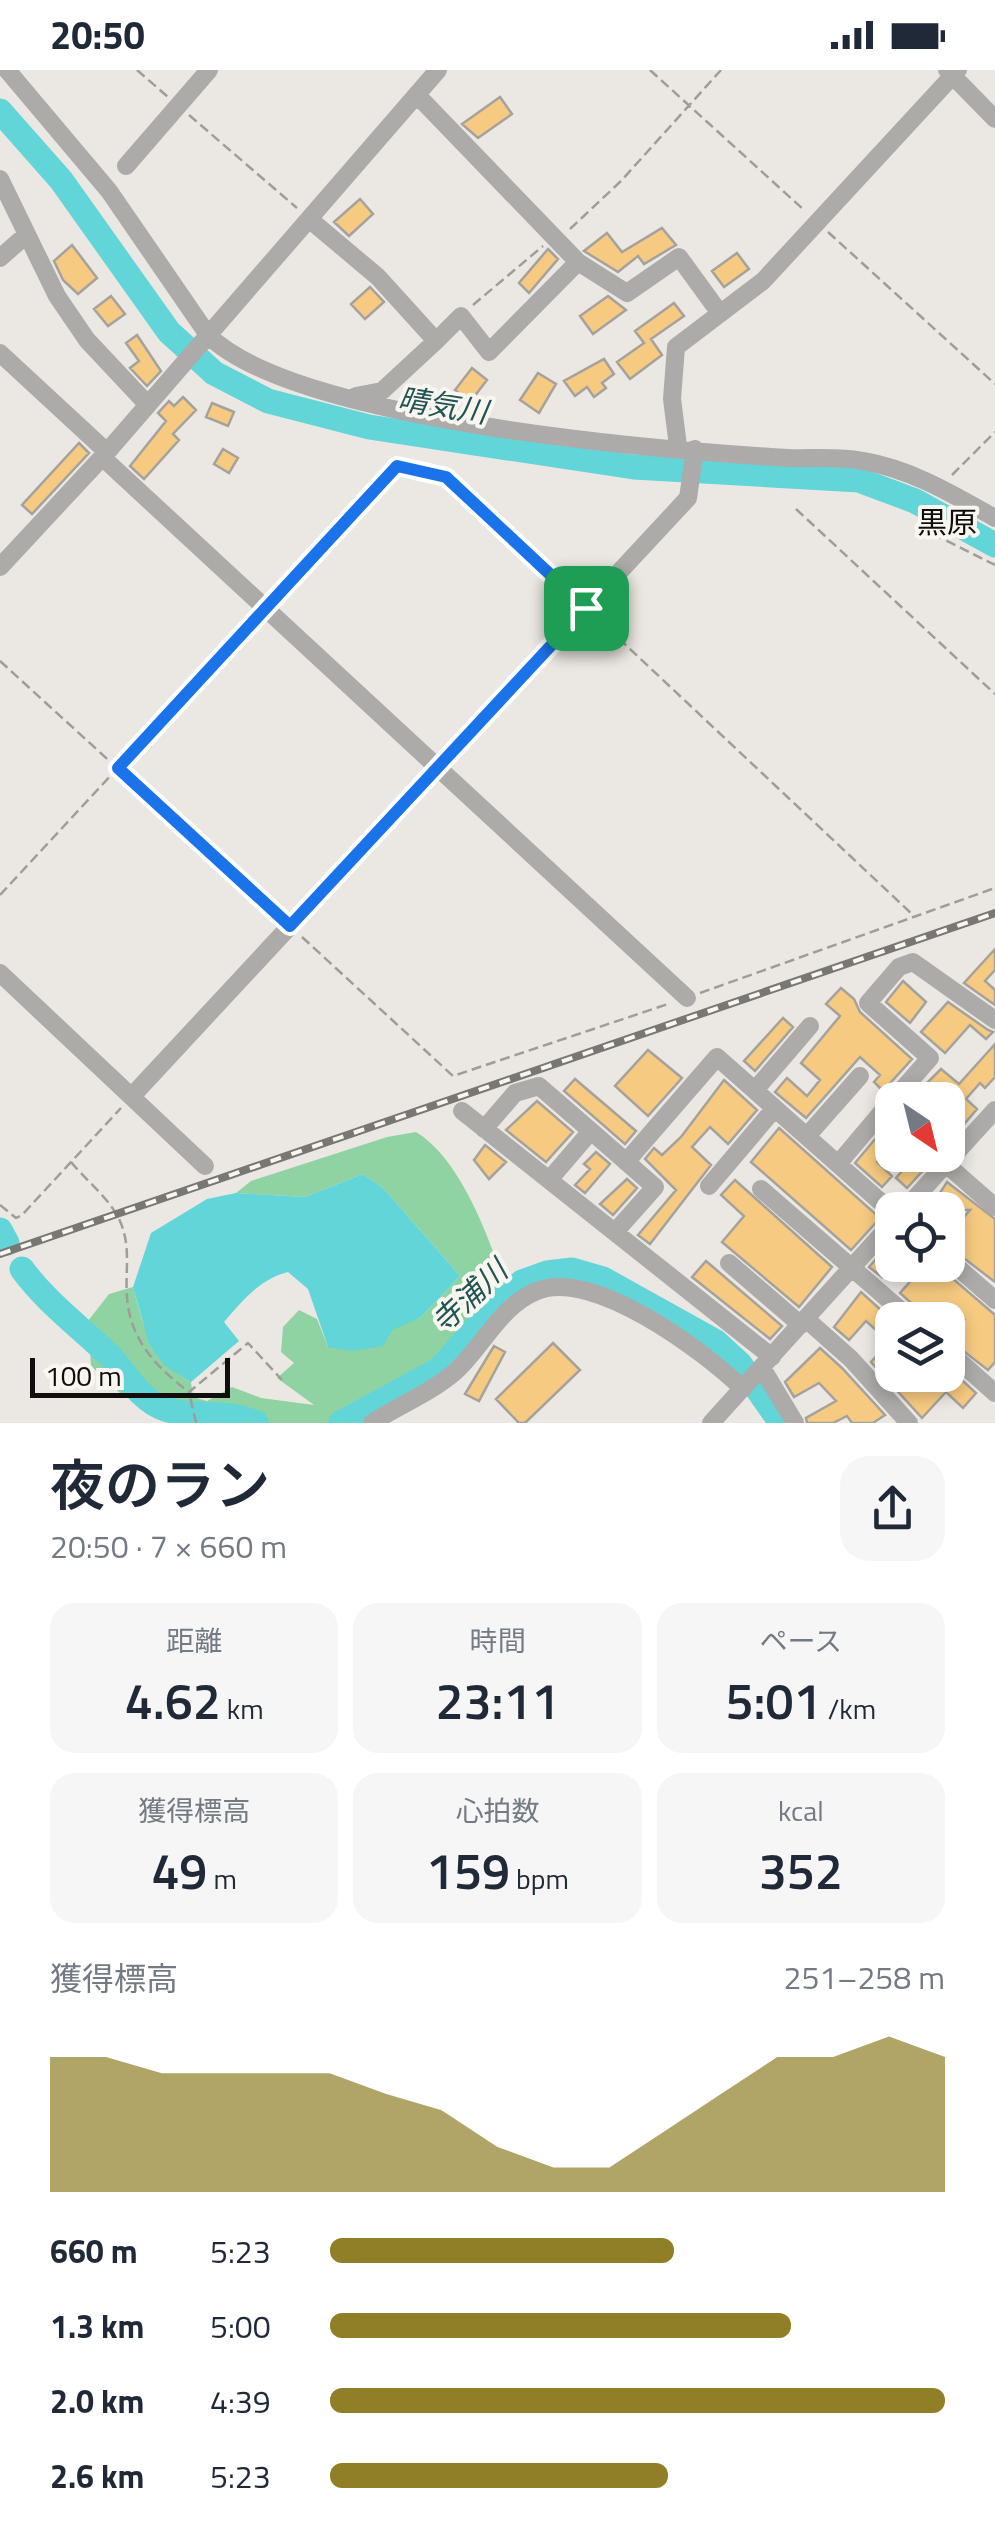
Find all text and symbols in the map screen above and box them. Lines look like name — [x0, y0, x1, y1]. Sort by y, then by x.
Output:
text: 20:50 — [50, 6, 145, 64]
water label: 晴気川 — [395, 375, 494, 435]
district label: 黒原 — [917, 499, 977, 545]
pin — [544, 566, 629, 651]
icon: arrive — [559, 581, 614, 636]
north arrow — [875, 1082, 965, 1172]
map controls — [875, 1082, 965, 1392]
button: locate — [875, 1192, 965, 1282]
water label: 寺浦川 — [420, 1246, 520, 1344]
button: layers — [875, 1302, 965, 1392]
scale bar — [30, 1353, 230, 1398]
text: 100 m — [45, 1354, 122, 1397]
text: 夜のラン — [50, 1443, 270, 1526]
button: share — [840, 1456, 945, 1561]
text: 20:50 · 7 × 660 m — [50, 1522, 287, 1570]
text: 距離 — [166, 1619, 222, 1662]
text: 時間 — [469, 1619, 526, 1662]
text: ペース — [760, 1619, 842, 1662]
text: 4.62 — [125, 1662, 221, 1738]
text: 23:11 — [436, 1662, 559, 1738]
text: 5:01 — [726, 1662, 822, 1738]
text: km — [221, 1687, 264, 1730]
text: /km — [822, 1687, 876, 1730]
text: 獲得標高 — [138, 1789, 250, 1832]
text: 心拍数 — [455, 1789, 540, 1832]
text: kcal — [778, 1789, 824, 1832]
text: 49 — [151, 1832, 207, 1908]
text: 159 — [426, 1832, 510, 1908]
text: 352 — [759, 1832, 843, 1908]
text: m — [207, 1857, 237, 1900]
text: bpm — [510, 1857, 569, 1900]
text: 251–258 m — [783, 1953, 945, 2001]
text: 獲得標高 — [50, 1954, 178, 2002]
text: 660 m — [50, 2227, 138, 2275]
text: 5:23 — [210, 2227, 271, 2275]
text: 1.3 km — [50, 2302, 144, 2350]
text: 5:00 — [210, 2302, 271, 2350]
text: 2.0 km — [50, 2377, 144, 2425]
text: 4:39 — [210, 2377, 271, 2425]
text: 2.6 km — [50, 2452, 144, 2500]
text: 5:23 — [210, 2452, 271, 2500]

